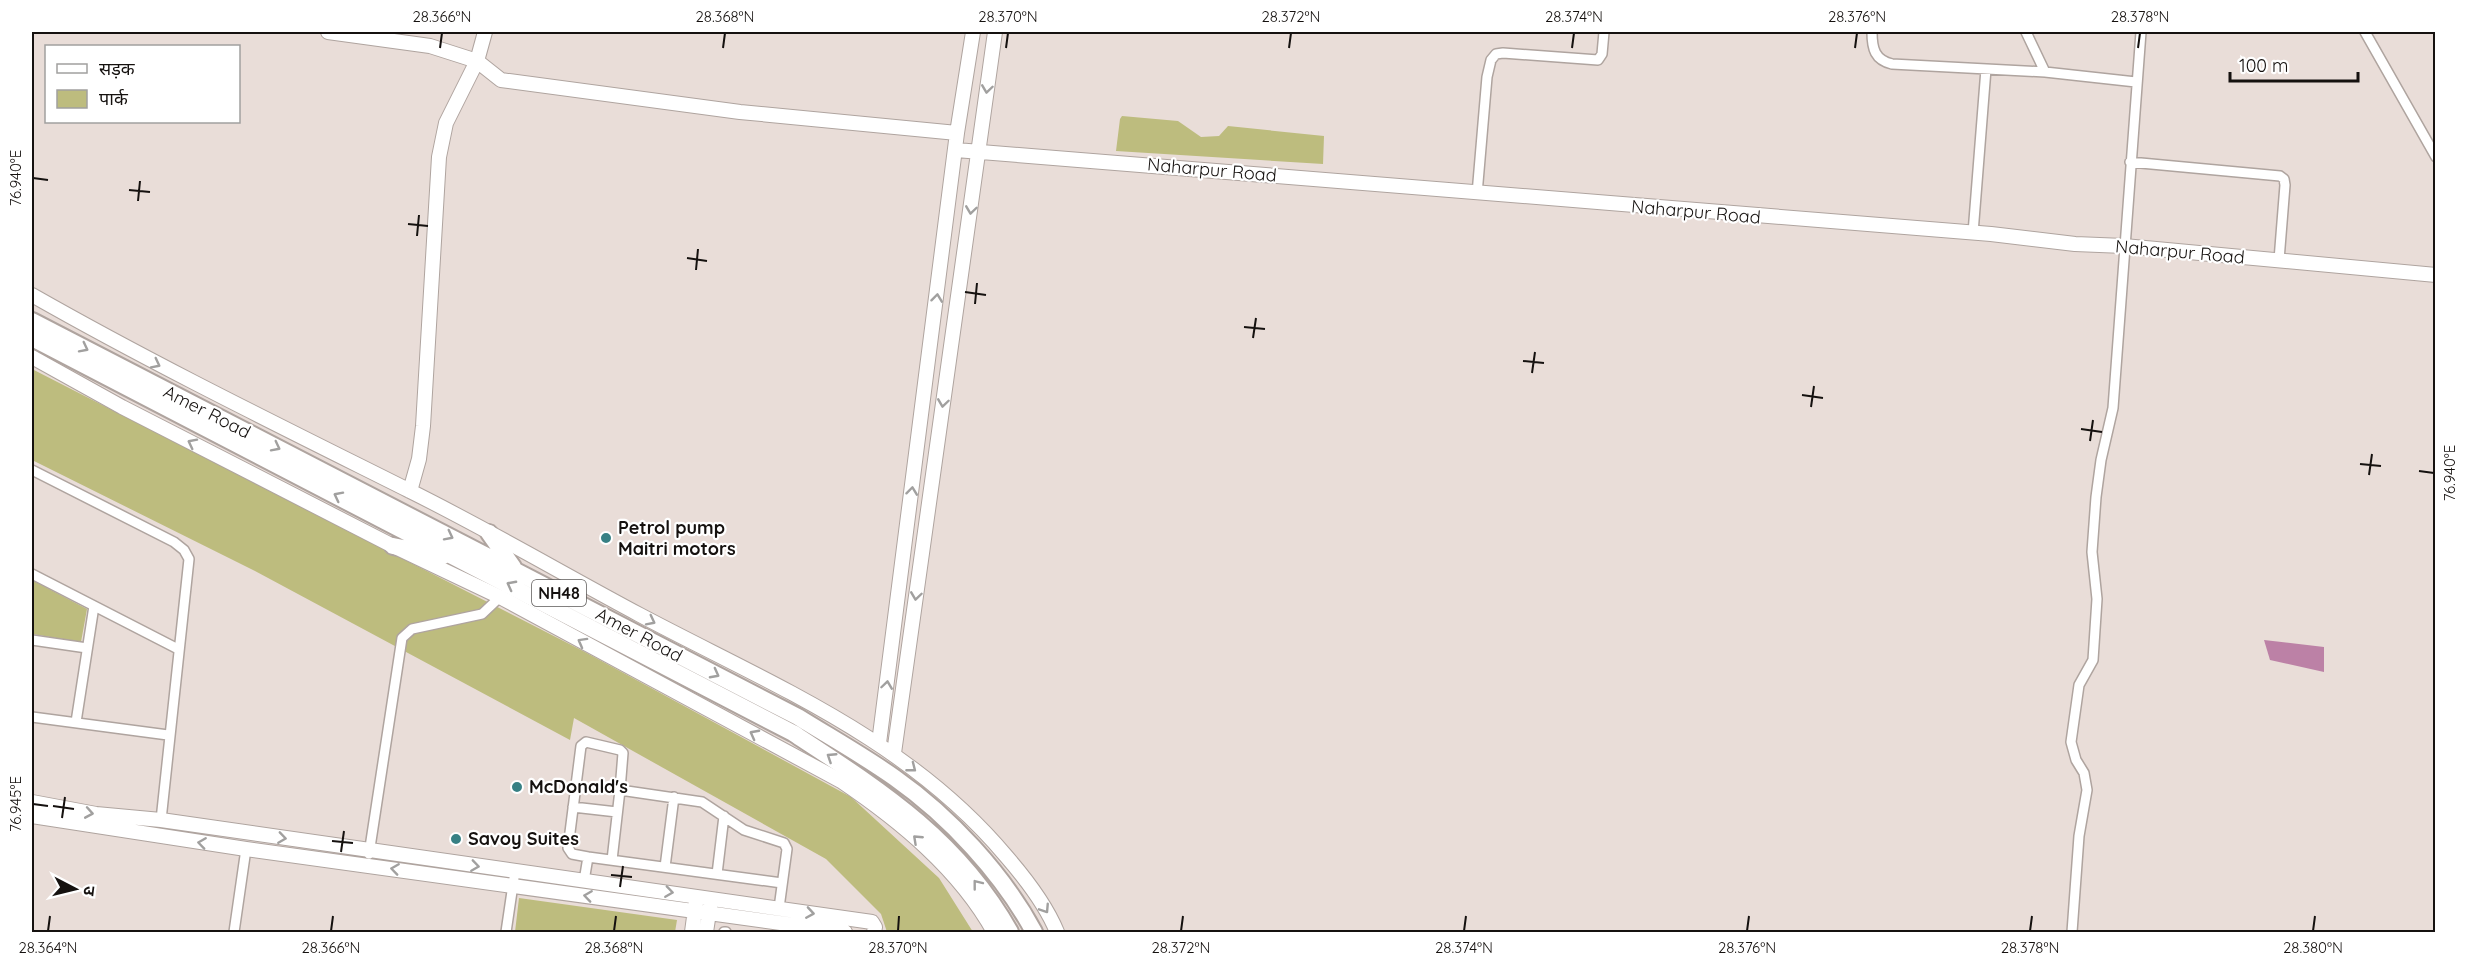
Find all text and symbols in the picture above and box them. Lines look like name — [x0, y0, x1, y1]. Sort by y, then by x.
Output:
text: 28.366°N — [412, 7, 472, 26]
text: 28.368°N — [695, 7, 755, 26]
text: 28.370°N — [978, 7, 1038, 26]
text: 28.372°N — [1262, 7, 1320, 26]
text: 28.374°N — [1545, 7, 1603, 26]
text: 28.376°N — [1828, 7, 1886, 26]
text: 28.378°N — [2111, 7, 2169, 26]
legend — [45, 45, 240, 123]
scale bar — [2230, 45, 2358, 83]
text: 100 m — [2239, 54, 2288, 77]
text: सड़क — [99, 57, 136, 80]
one-way arrow — [981, 85, 994, 94]
text: पार्क — [99, 87, 129, 110]
text: 76.940°E — [6, 150, 25, 206]
street label: Naharpur Road — [1146, 152, 1278, 187]
street label: Naharpur Road — [1630, 194, 1762, 229]
one-way arrow — [965, 205, 977, 214]
street label: Naharpur Road — [2114, 234, 2246, 269]
one-way arrow — [931, 293, 943, 303]
one-way arrow — [77, 341, 88, 352]
one-way arrow — [150, 357, 161, 368]
street label: Amer Road — [160, 380, 255, 443]
one-way arrow — [938, 398, 950, 407]
one-way arrow — [187, 438, 198, 450]
one-way arrow — [269, 440, 280, 451]
text: 76.940°E — [2440, 445, 2459, 501]
one-way arrow — [905, 487, 918, 496]
one-way arrow — [334, 492, 344, 503]
place label: Petrol pump Maitri motors — [618, 516, 736, 560]
one-way arrow — [443, 529, 453, 540]
marker: Petrol pump Maitri motors — [599, 531, 613, 545]
road number: NH48 — [532, 580, 586, 606]
one-way arrow — [507, 581, 518, 593]
one-way arrow — [911, 591, 923, 601]
street label: Amer Road — [592, 602, 686, 667]
one-way arrow — [645, 613, 656, 625]
one-way arrow — [578, 638, 588, 649]
one-way arrow — [709, 667, 719, 678]
one-way arrow — [880, 680, 892, 689]
one-way arrow — [750, 730, 760, 741]
one-way arrow — [826, 754, 837, 765]
one-way arrow — [906, 760, 917, 771]
place label: McDonald's — [529, 775, 628, 798]
text: 76.945°E — [6, 776, 25, 832]
marker: McDonald's — [510, 780, 524, 794]
one-way arrow — [84, 806, 94, 819]
place label: Savoy Suites — [468, 827, 579, 850]
one-way arrow — [278, 832, 287, 844]
marker: Savoy Suites — [449, 832, 463, 846]
one-way arrow — [914, 835, 924, 846]
one-way arrow — [197, 837, 207, 849]
north arrow — [45, 859, 105, 919]
one-way arrow — [471, 859, 480, 871]
one-way arrow — [391, 864, 400, 876]
one-way arrow — [974, 880, 985, 891]
text: उ — [79, 885, 100, 897]
one-way arrow — [664, 885, 673, 898]
one-way arrow — [584, 890, 593, 902]
one-way arrow — [1037, 903, 1049, 913]
one-way arrow — [805, 906, 815, 918]
text: 28.364°N — [18, 938, 78, 957]
text: 28.366°N — [301, 938, 361, 957]
text: 28.368°N — [584, 938, 644, 957]
text: 28.370°N — [868, 938, 928, 957]
text: 28.372°N — [1152, 938, 1210, 957]
text: 28.374°N — [1435, 938, 1493, 957]
text: 28.376°N — [1718, 938, 1776, 957]
text: 28.378°N — [2001, 938, 2059, 957]
text: 28.380°N — [2283, 938, 2343, 957]

